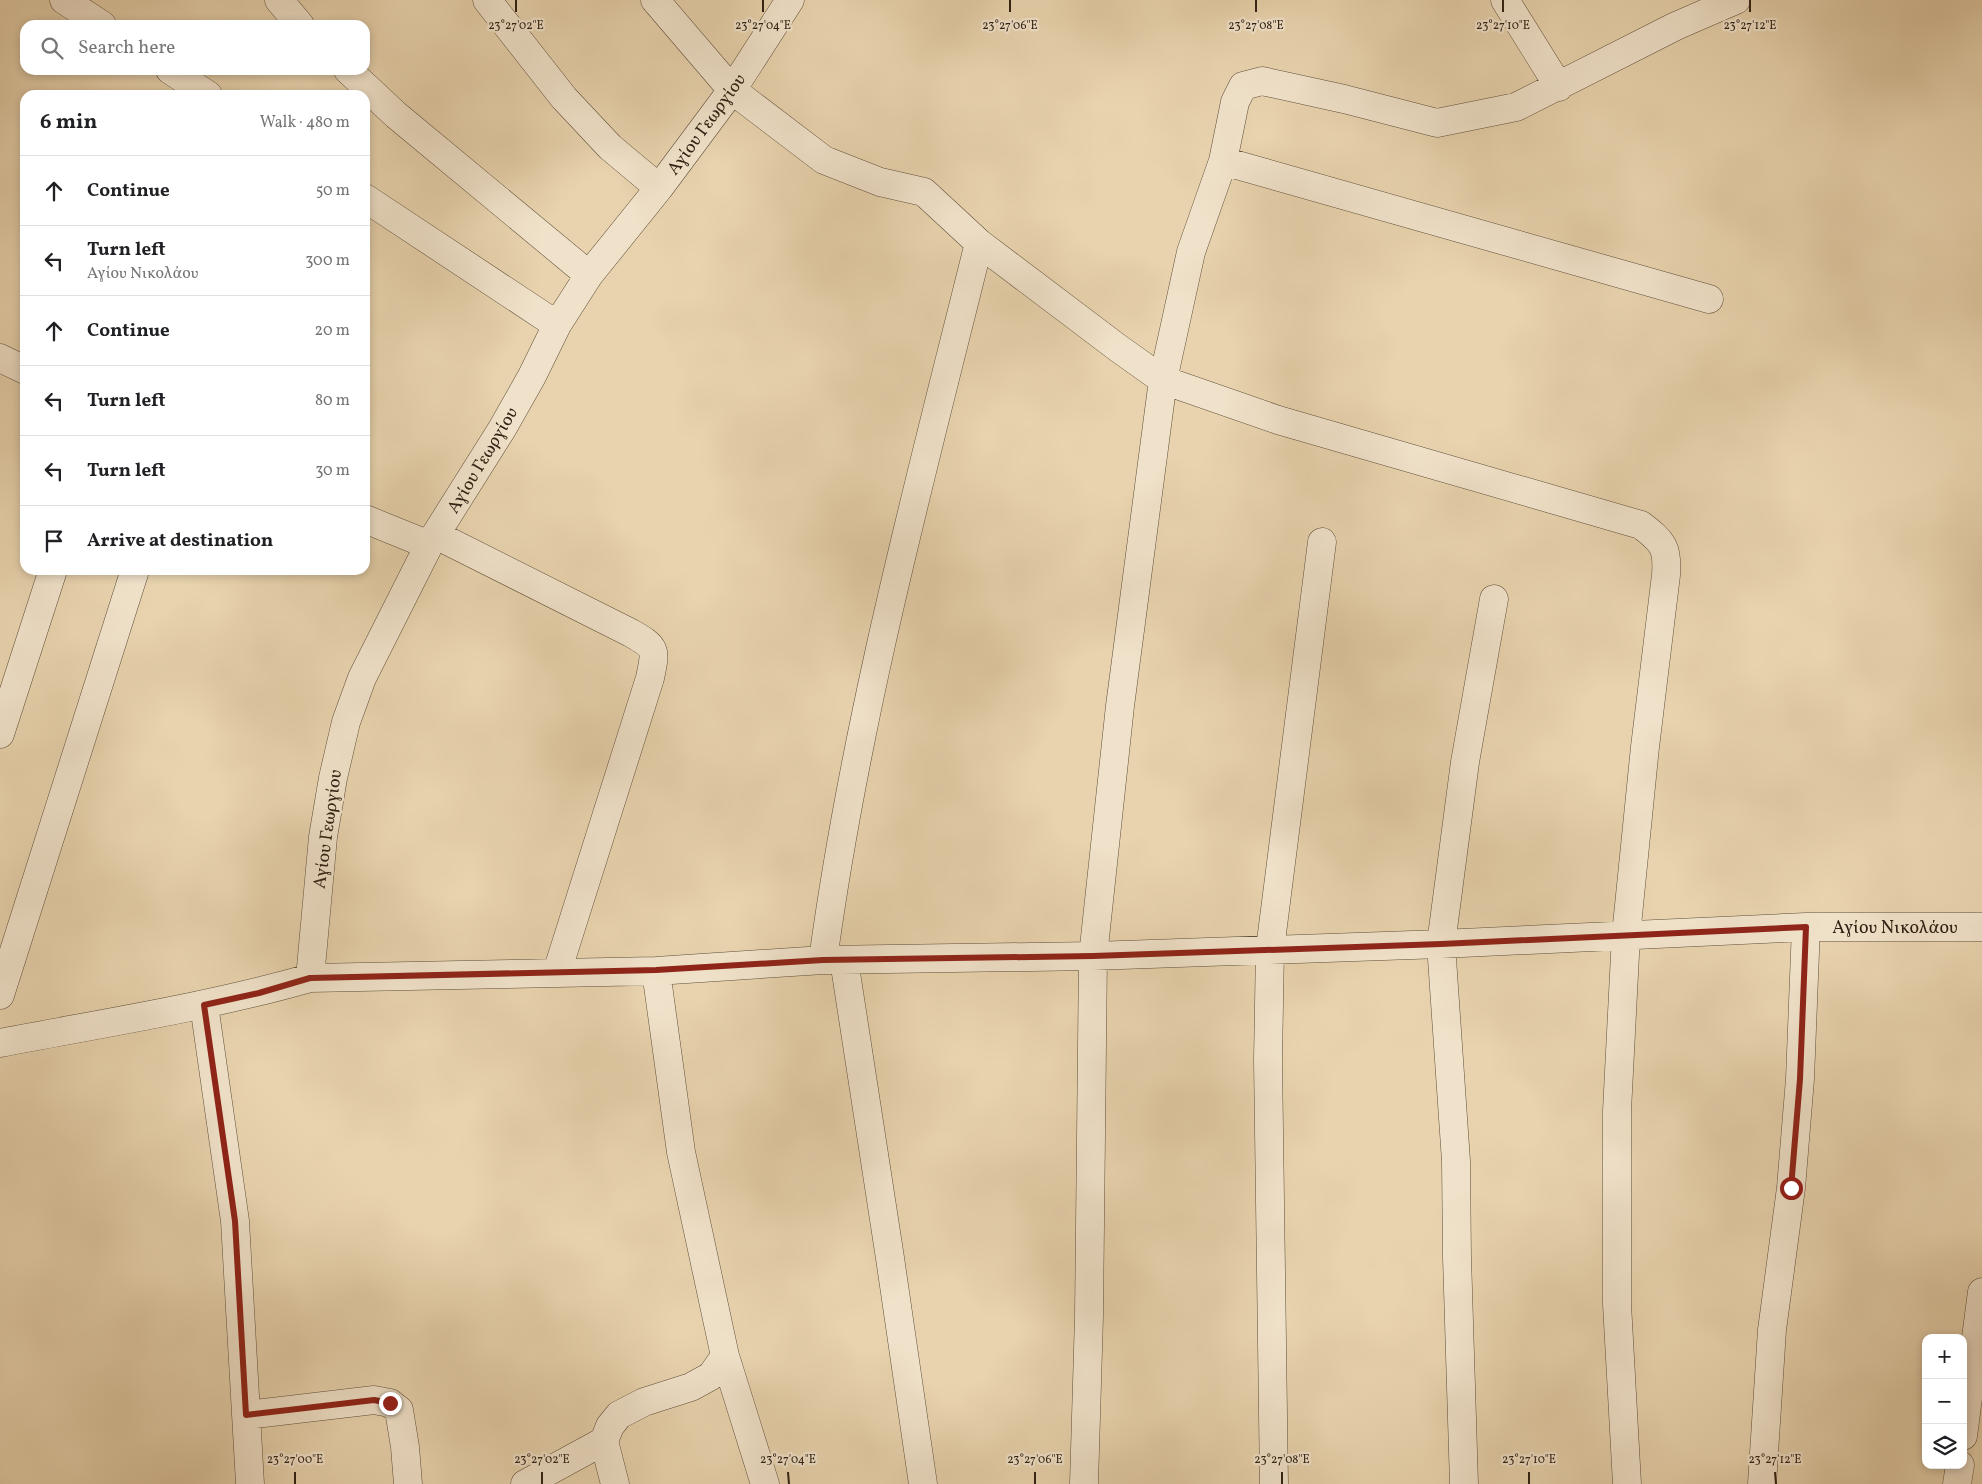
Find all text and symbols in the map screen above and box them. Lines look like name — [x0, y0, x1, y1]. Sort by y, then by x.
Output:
text: 23°27'02"E — [488, 18, 544, 34]
text: 23°27'04"E — [735, 18, 791, 34]
text: 23°27'06"E — [982, 18, 1038, 34]
text: 23°27'08"E — [1228, 18, 1284, 34]
text: 23°27'10"E — [1476, 18, 1530, 34]
text: 23°27'12"E — [1723, 18, 1777, 34]
search box — [20, 20, 370, 75]
icon: search — [38, 34, 66, 62]
text: Search here — [78, 35, 175, 61]
street label: Αγίου Γεωργίου — [662, 69, 753, 181]
text: 6 min — [40, 108, 97, 137]
text: Walk · 480 m — [260, 112, 350, 134]
icon: ahead — [40, 177, 68, 205]
text: Continue — [87, 178, 170, 204]
text: 50 m — [316, 180, 350, 202]
text: Turn left — [87, 237, 166, 263]
icon: left — [40, 247, 68, 275]
text: 300 m — [305, 250, 350, 272]
text: Αγίου Νικολάου — [87, 263, 198, 285]
icon: ahead — [40, 317, 68, 345]
text: Continue — [87, 318, 170, 344]
text: 20 m — [315, 320, 350, 342]
icon: left — [40, 387, 68, 415]
text: Turn left — [87, 388, 166, 414]
text: 80 m — [315, 390, 350, 412]
street label: Αγίου Γεωργίου — [442, 403, 525, 519]
icon: left — [40, 457, 68, 485]
text: Turn left — [87, 458, 166, 484]
text: 30 m — [315, 460, 350, 482]
icon: arrive — [40, 527, 68, 555]
text: Arrive at destination — [87, 528, 273, 554]
street label: Αγίου Γεωργίου — [308, 768, 349, 890]
street label: Αγίου Νικολάου — [1832, 916, 1958, 941]
route start — [1780, 1177, 1803, 1200]
map controls — [1922, 1334, 1967, 1469]
button: + — [1922, 1334, 1967, 1379]
button: − — [1922, 1379, 1967, 1424]
route end — [379, 1392, 402, 1415]
button: layers — [1922, 1424, 1967, 1469]
text: 23°27'00"E — [267, 1452, 323, 1468]
text: 23°27'02"E — [514, 1452, 570, 1468]
text: 23°27'04"E — [760, 1452, 816, 1468]
text: 23°27'06"E — [1007, 1452, 1063, 1468]
text: 23°27'08"E — [1254, 1452, 1310, 1468]
text: 23°27'10"E — [1502, 1452, 1556, 1468]
text: 23°27'12"E — [1748, 1452, 1802, 1468]

